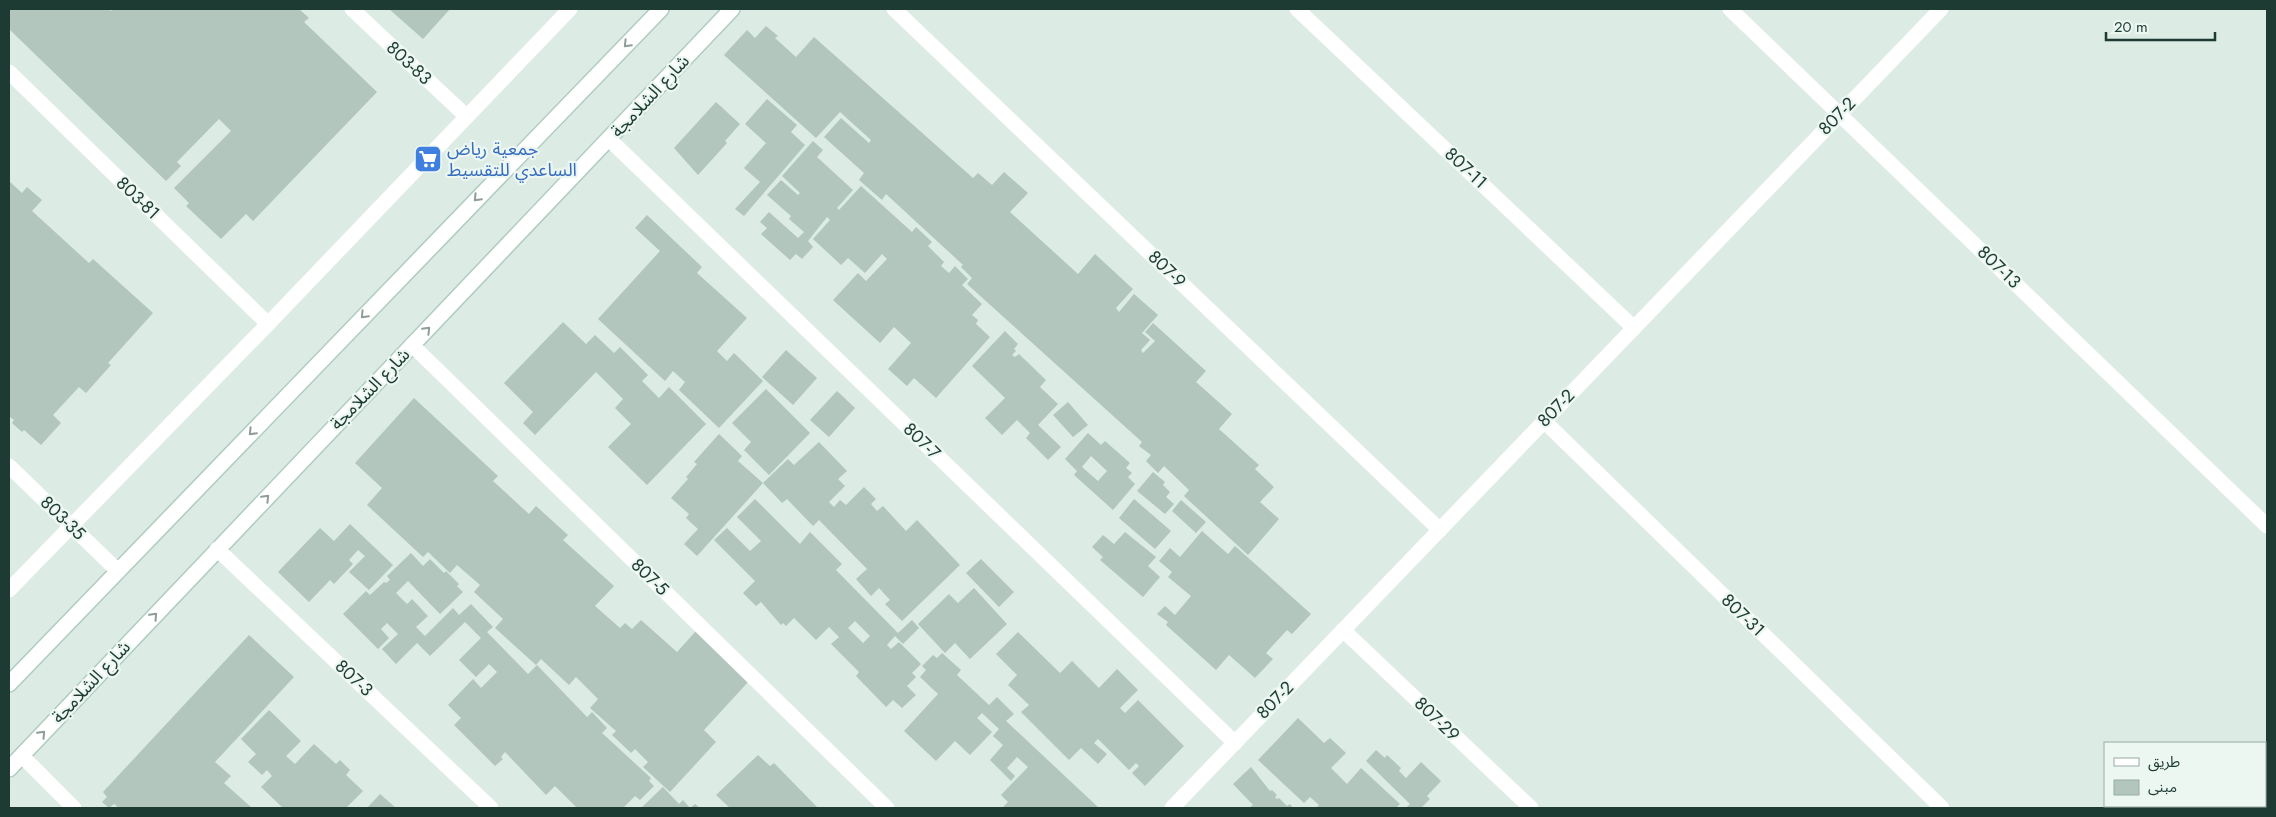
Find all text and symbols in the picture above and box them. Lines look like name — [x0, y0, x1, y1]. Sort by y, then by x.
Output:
scale bar — [2106, 10, 2215, 42]
text: 20 m — [2114, 16, 2148, 38]
street label: 803-83 — [380, 35, 438, 91]
one-way arrow — [624, 38, 633, 47]
street label: شارع الشلامجة — [605, 49, 696, 144]
street label: 807-2 — [1812, 91, 1862, 141]
place label: جمعية رياض الساعدي للتقسيط — [447, 136, 577, 183]
street label: 807-11 — [1439, 141, 1493, 195]
supermarket icon: جمعية رياض الساعدي للتقسيط — [413, 144, 443, 174]
street label: 803-81 — [110, 171, 166, 225]
one-way arrow — [474, 193, 483, 202]
street label: 807-13 — [1971, 240, 2027, 294]
street label: 807-9 — [1142, 244, 1192, 294]
one-way arrow — [361, 310, 370, 319]
one-way arrow — [421, 327, 430, 336]
street label: شارع الشلامجة — [324, 342, 417, 437]
street label: 807-2 — [1531, 383, 1581, 433]
street label: 807-7 — [897, 417, 947, 466]
one-way arrow — [248, 426, 257, 435]
street label: 803-35 — [34, 490, 92, 546]
one-way arrow — [260, 495, 269, 504]
street label: 807-5 — [625, 552, 675, 602]
street label: 807-31 — [1715, 588, 1771, 642]
one-way arrow — [148, 612, 157, 621]
street label: شارع الشلامجة — [46, 635, 137, 730]
street label: 807-3 — [329, 654, 379, 703]
street label: 807-2 — [1250, 675, 1300, 725]
street label: 807-29 — [1408, 691, 1466, 747]
one-way arrow — [36, 731, 45, 740]
legend — [2104, 742, 2266, 807]
text: طريق — [2148, 751, 2180, 773]
text: مبنى — [2148, 776, 2177, 798]

